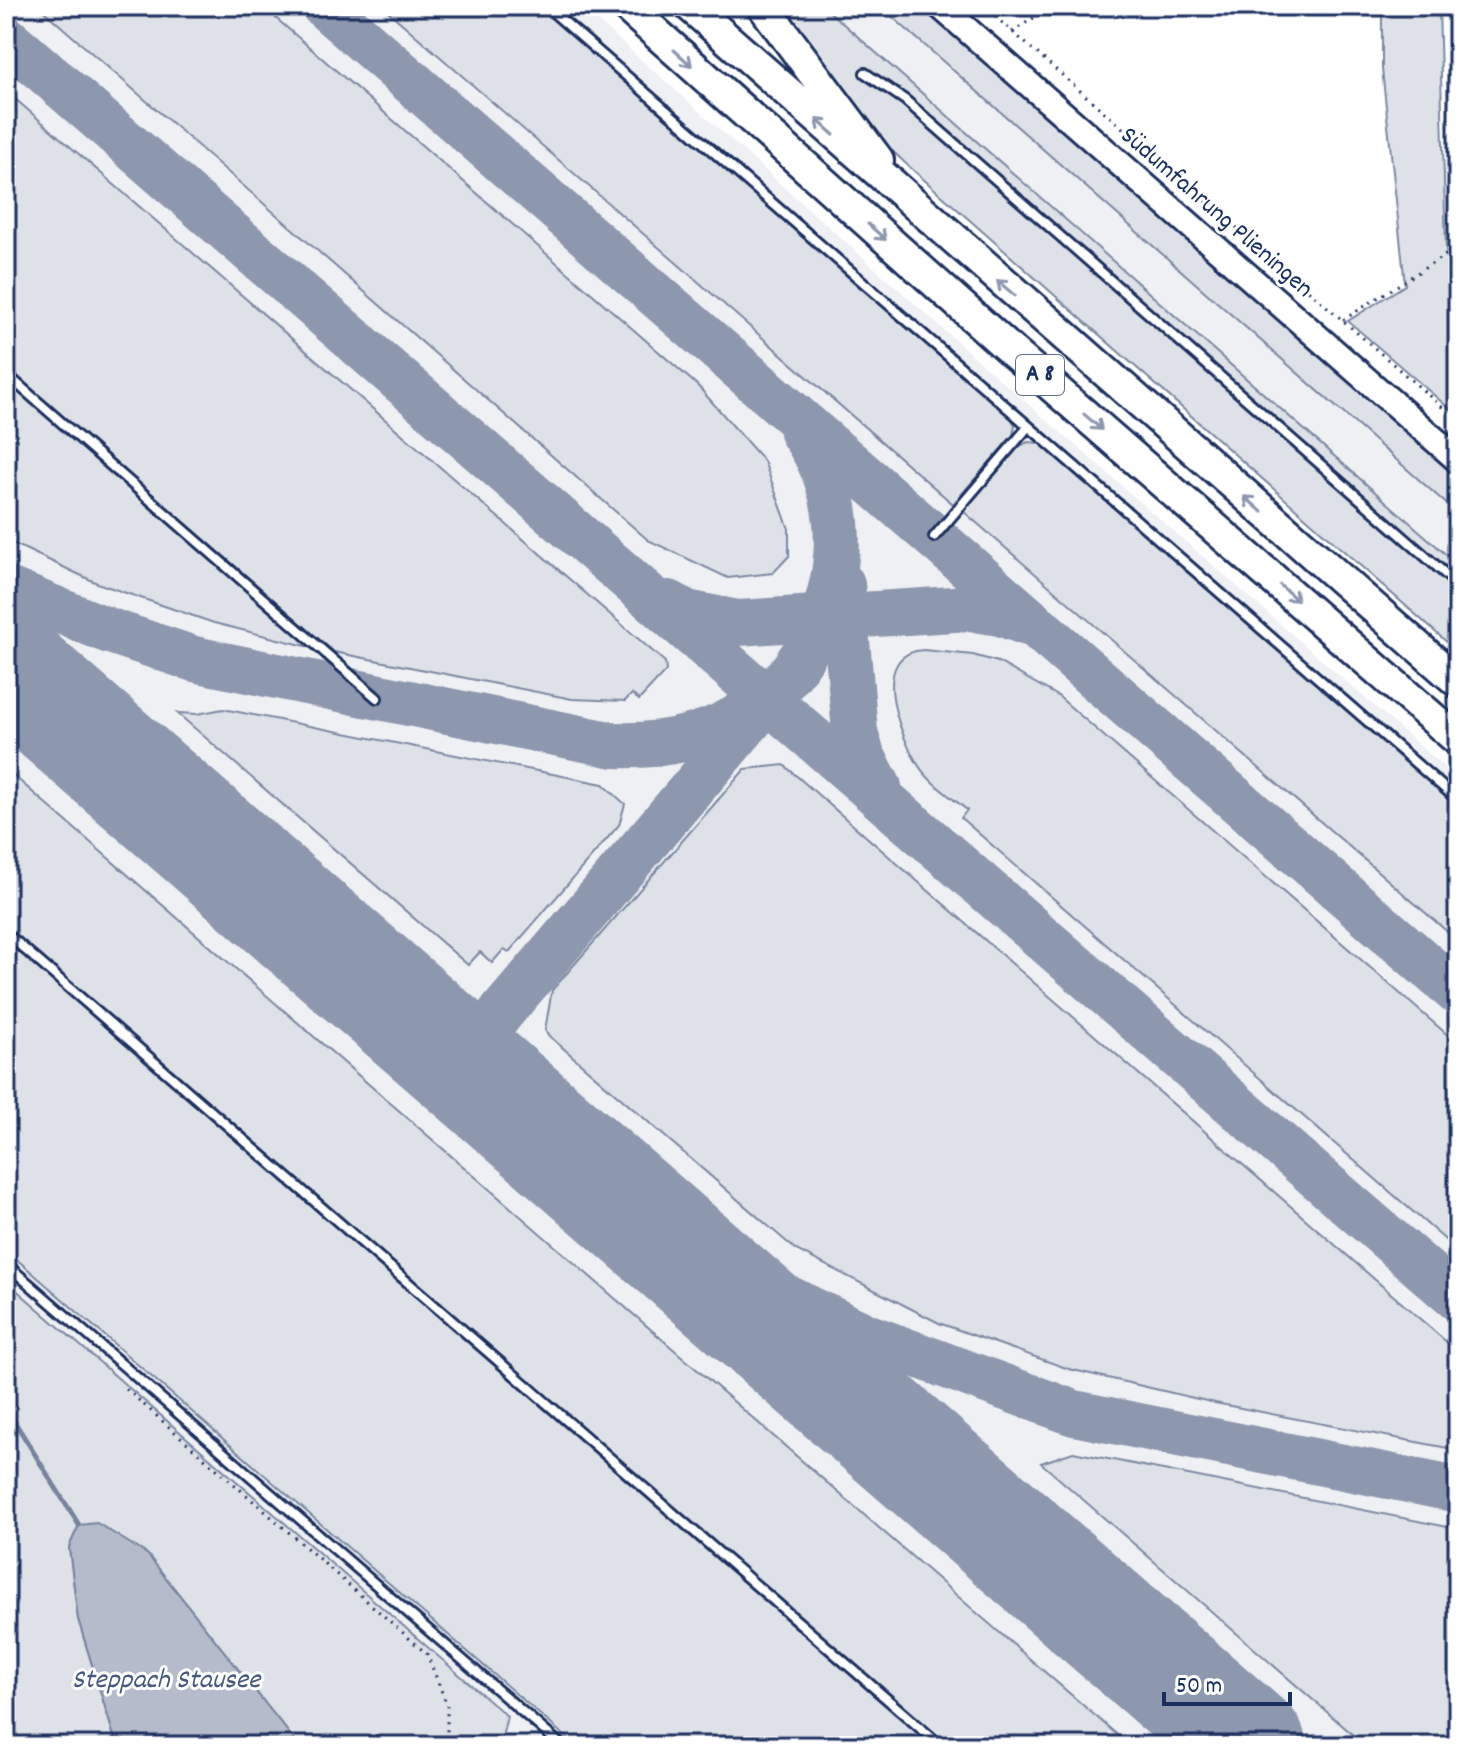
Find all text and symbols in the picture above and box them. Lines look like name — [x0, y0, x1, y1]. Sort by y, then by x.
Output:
one-way arrow — [673, 49, 693, 67]
one-way arrow — [815, 119, 835, 137]
street label: Südumfahrung Plieningen — [1111, 119, 1321, 307]
one-way arrow — [867, 222, 887, 240]
one-way arrow — [997, 279, 1017, 297]
road number: A 8 — [1016, 355, 1064, 395]
one-way arrow — [1083, 413, 1103, 431]
one-way arrow — [1244, 495, 1264, 513]
one-way arrow — [1279, 584, 1299, 602]
scale bar — [1164, 1656, 1290, 1706]
water label: Steppach Stausee — [72, 1662, 262, 1702]
text: 50 m — [1176, 1670, 1222, 1704]

